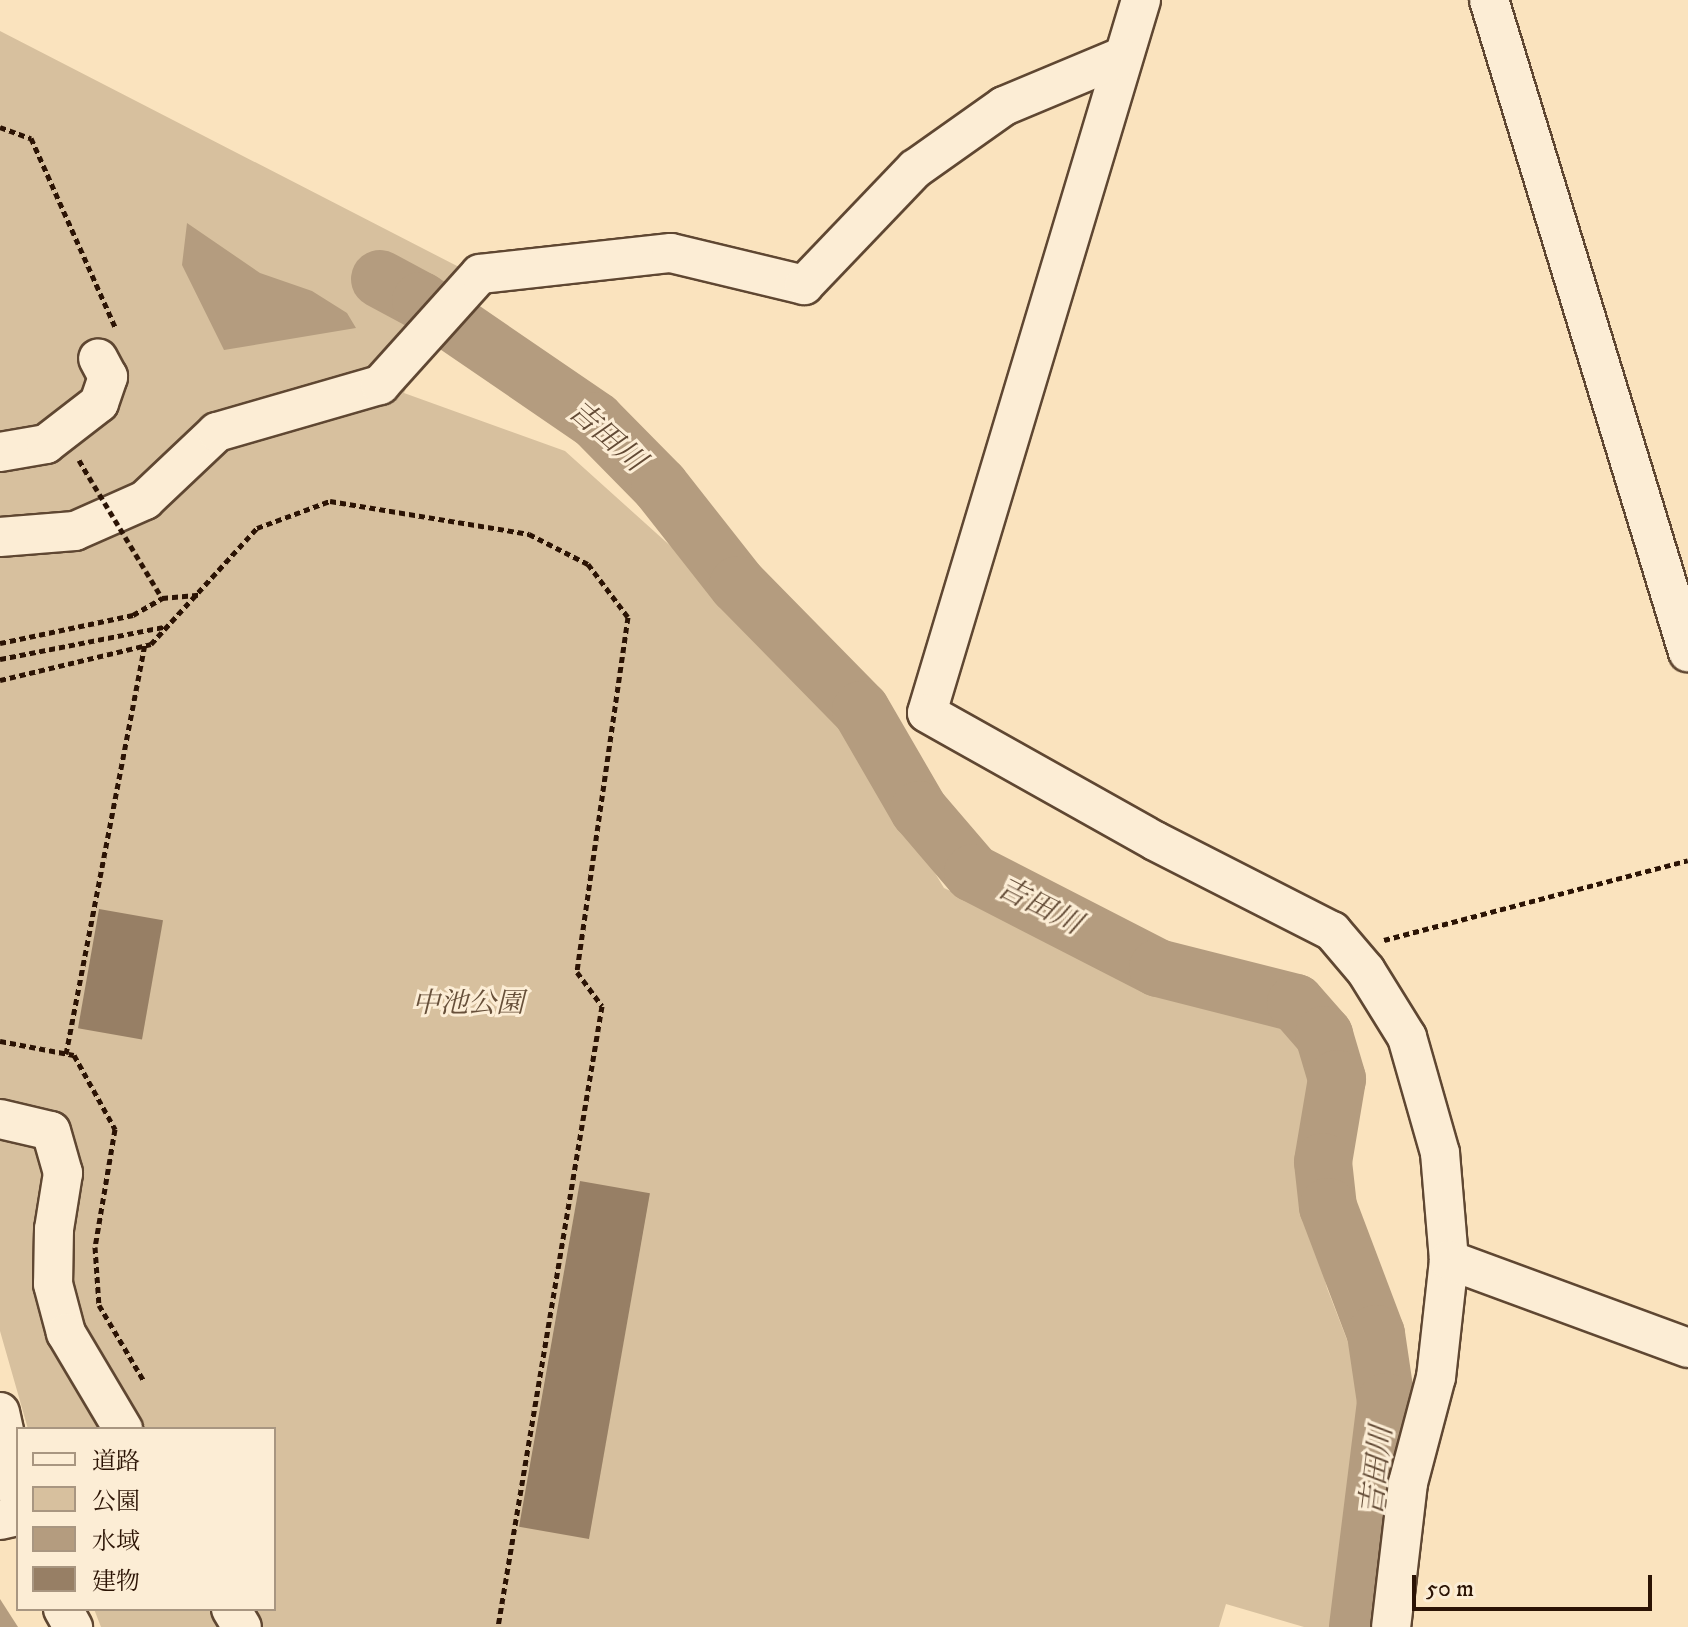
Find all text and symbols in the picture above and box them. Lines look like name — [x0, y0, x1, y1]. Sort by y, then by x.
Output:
water label: 吉田川 — [560, 394, 652, 480]
water label: 吉田川 — [991, 871, 1087, 943]
park label: 中池公園 — [412, 987, 524, 1021]
water label: 吉田川 — [1355, 1424, 1401, 1518]
legend — [16, 1427, 276, 1611]
text: 道路 — [92, 1447, 140, 1477]
text: 公園 — [92, 1487, 140, 1517]
text: 水域 — [92, 1527, 140, 1557]
scale bar — [1416, 1559, 1656, 1609]
text: 建物 — [92, 1567, 140, 1597]
text: 50 m — [1426, 1574, 1474, 1604]

